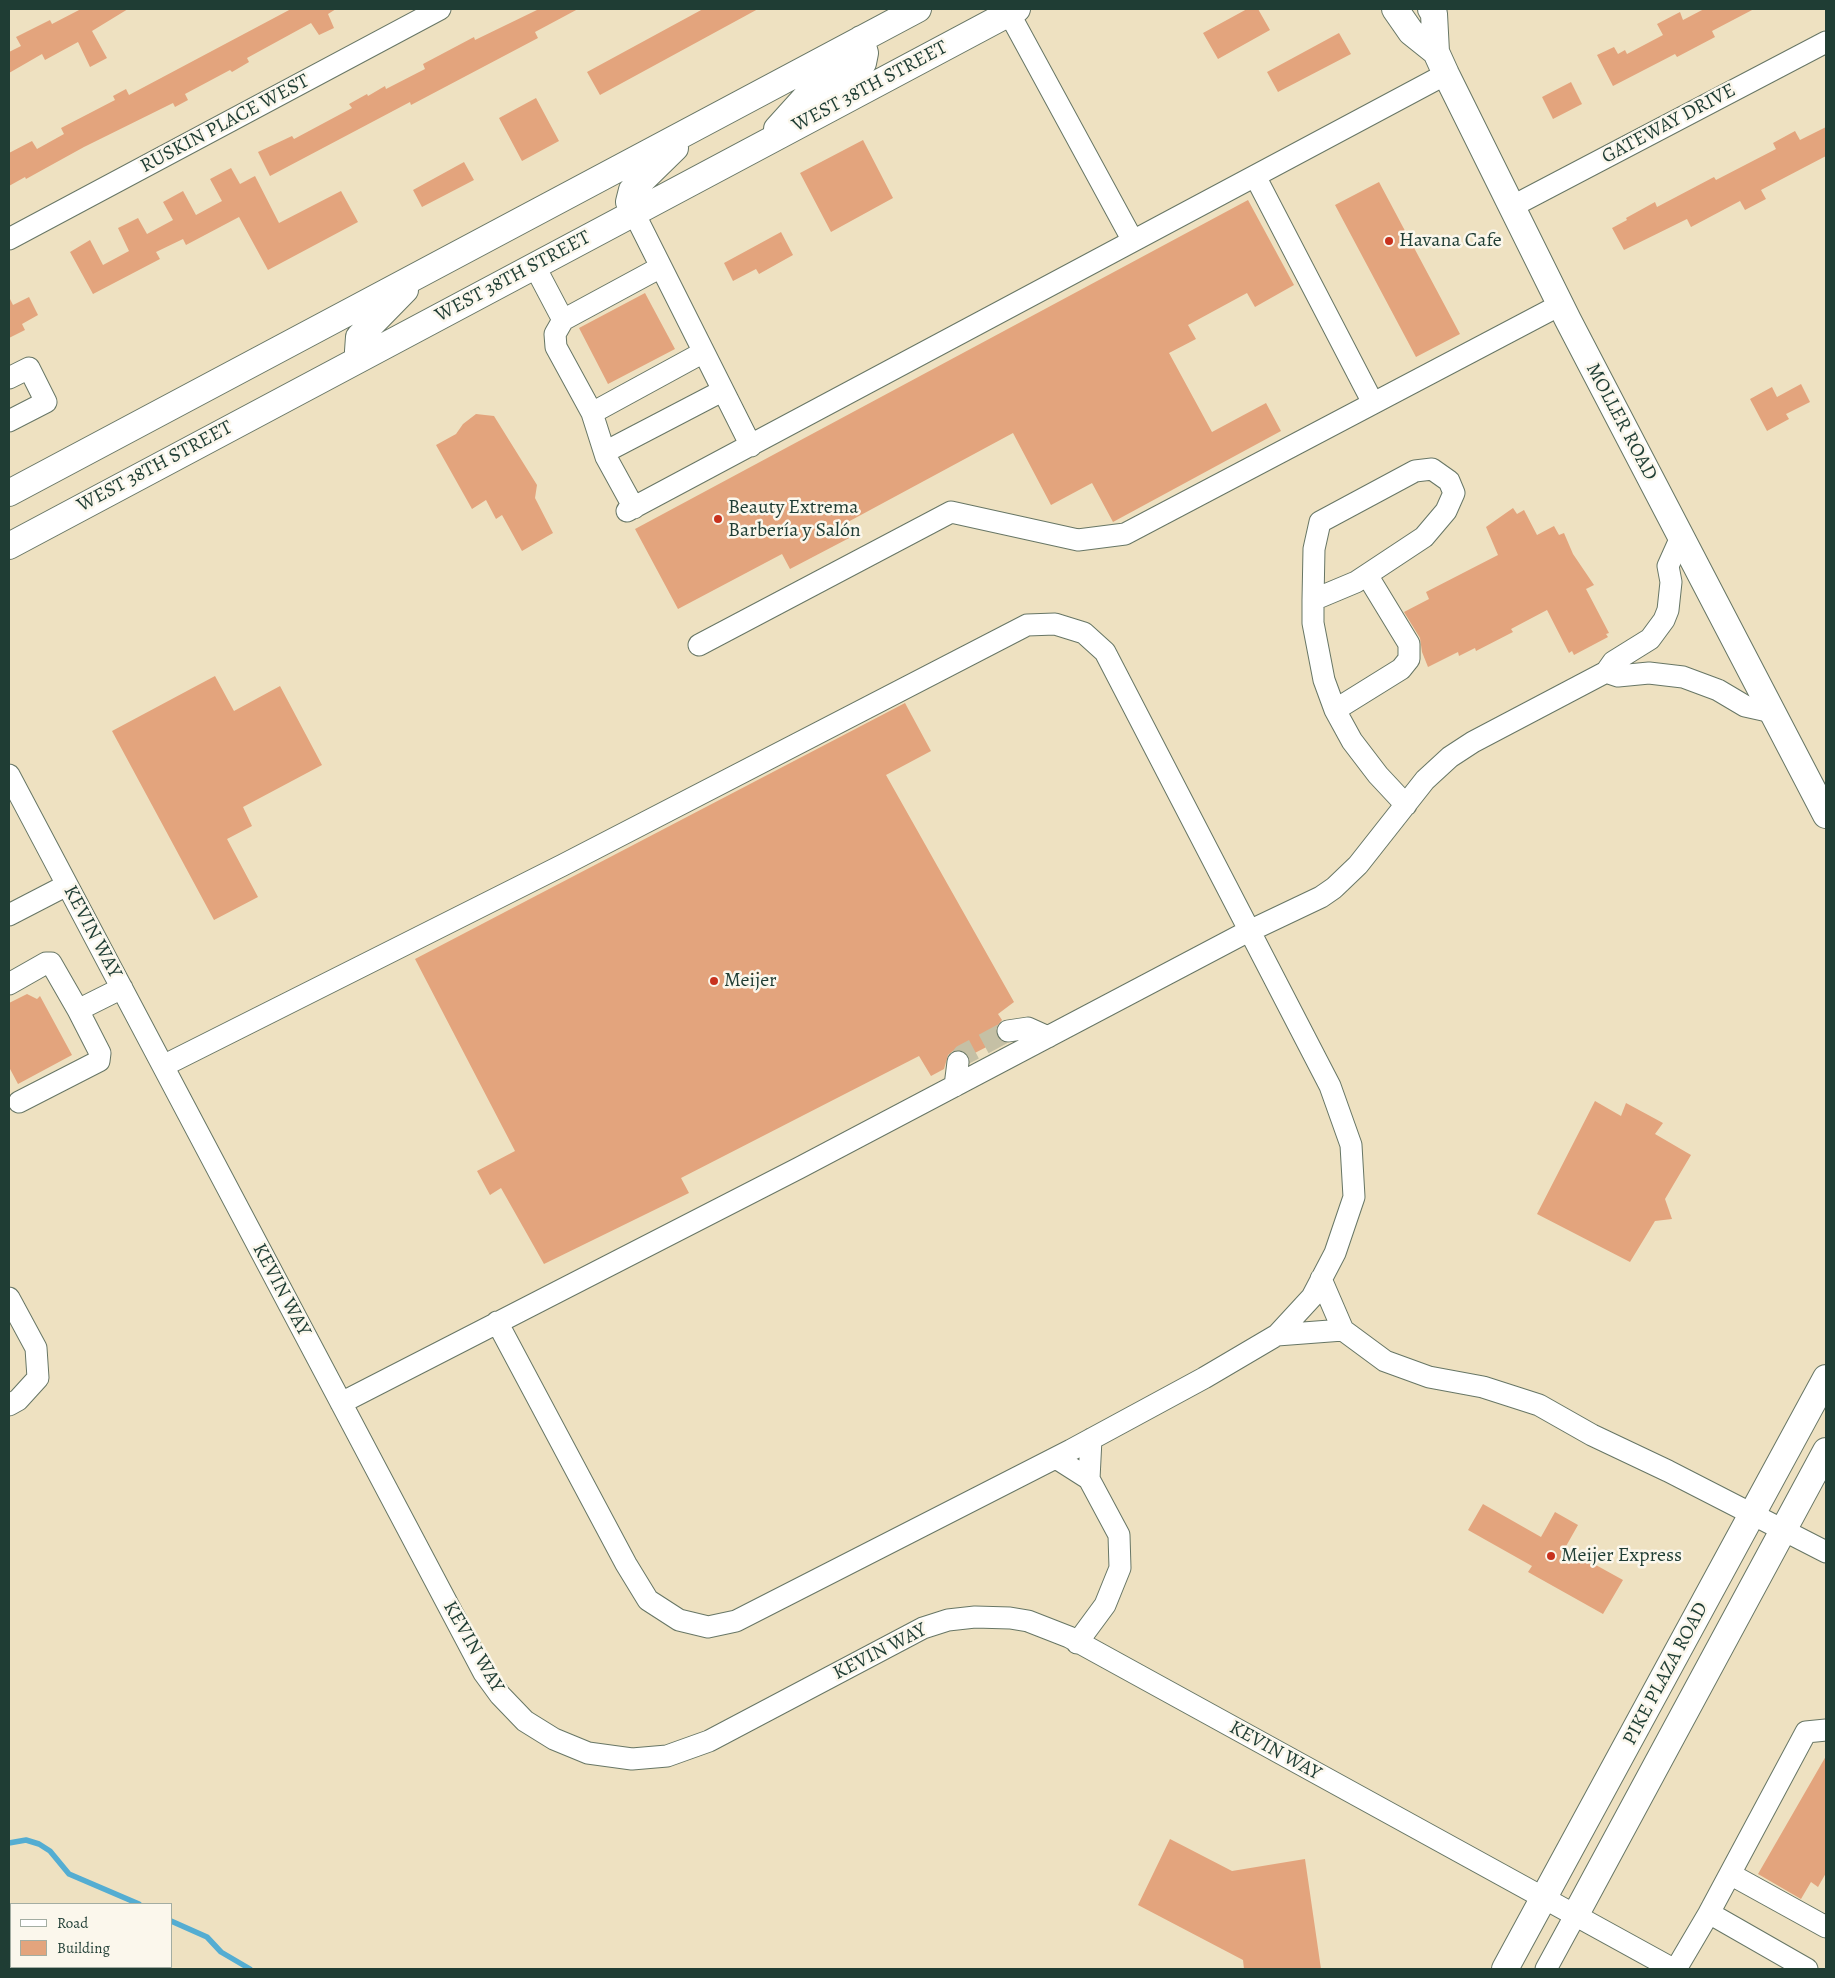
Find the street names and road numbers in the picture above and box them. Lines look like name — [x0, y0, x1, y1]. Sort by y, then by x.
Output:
street label: WEST 38TH STREET — [788, 36, 952, 138]
street label: RUSKIN PLACE WEST — [137, 69, 313, 179]
street label: GATEWAY DRIVE — [1598, 79, 1740, 169]
street label: WEST 38TH STREET — [431, 226, 595, 328]
street label: MOLLER ROAD — [1580, 359, 1662, 485]
street label: WEST 38TH STREET — [73, 416, 237, 518]
street label: KEVIN WAY — [58, 882, 126, 982]
street label: KEVIN WAY — [247, 1240, 315, 1340]
street label: KEVIN WAY — [437, 1597, 509, 1697]
street label: PIKE PLAZA ROAD — [1618, 1598, 1714, 1750]
street label: KEVIN WAY — [829, 1618, 931, 1686]
street label: KEVIN WAY — [1225, 1716, 1325, 1786]

